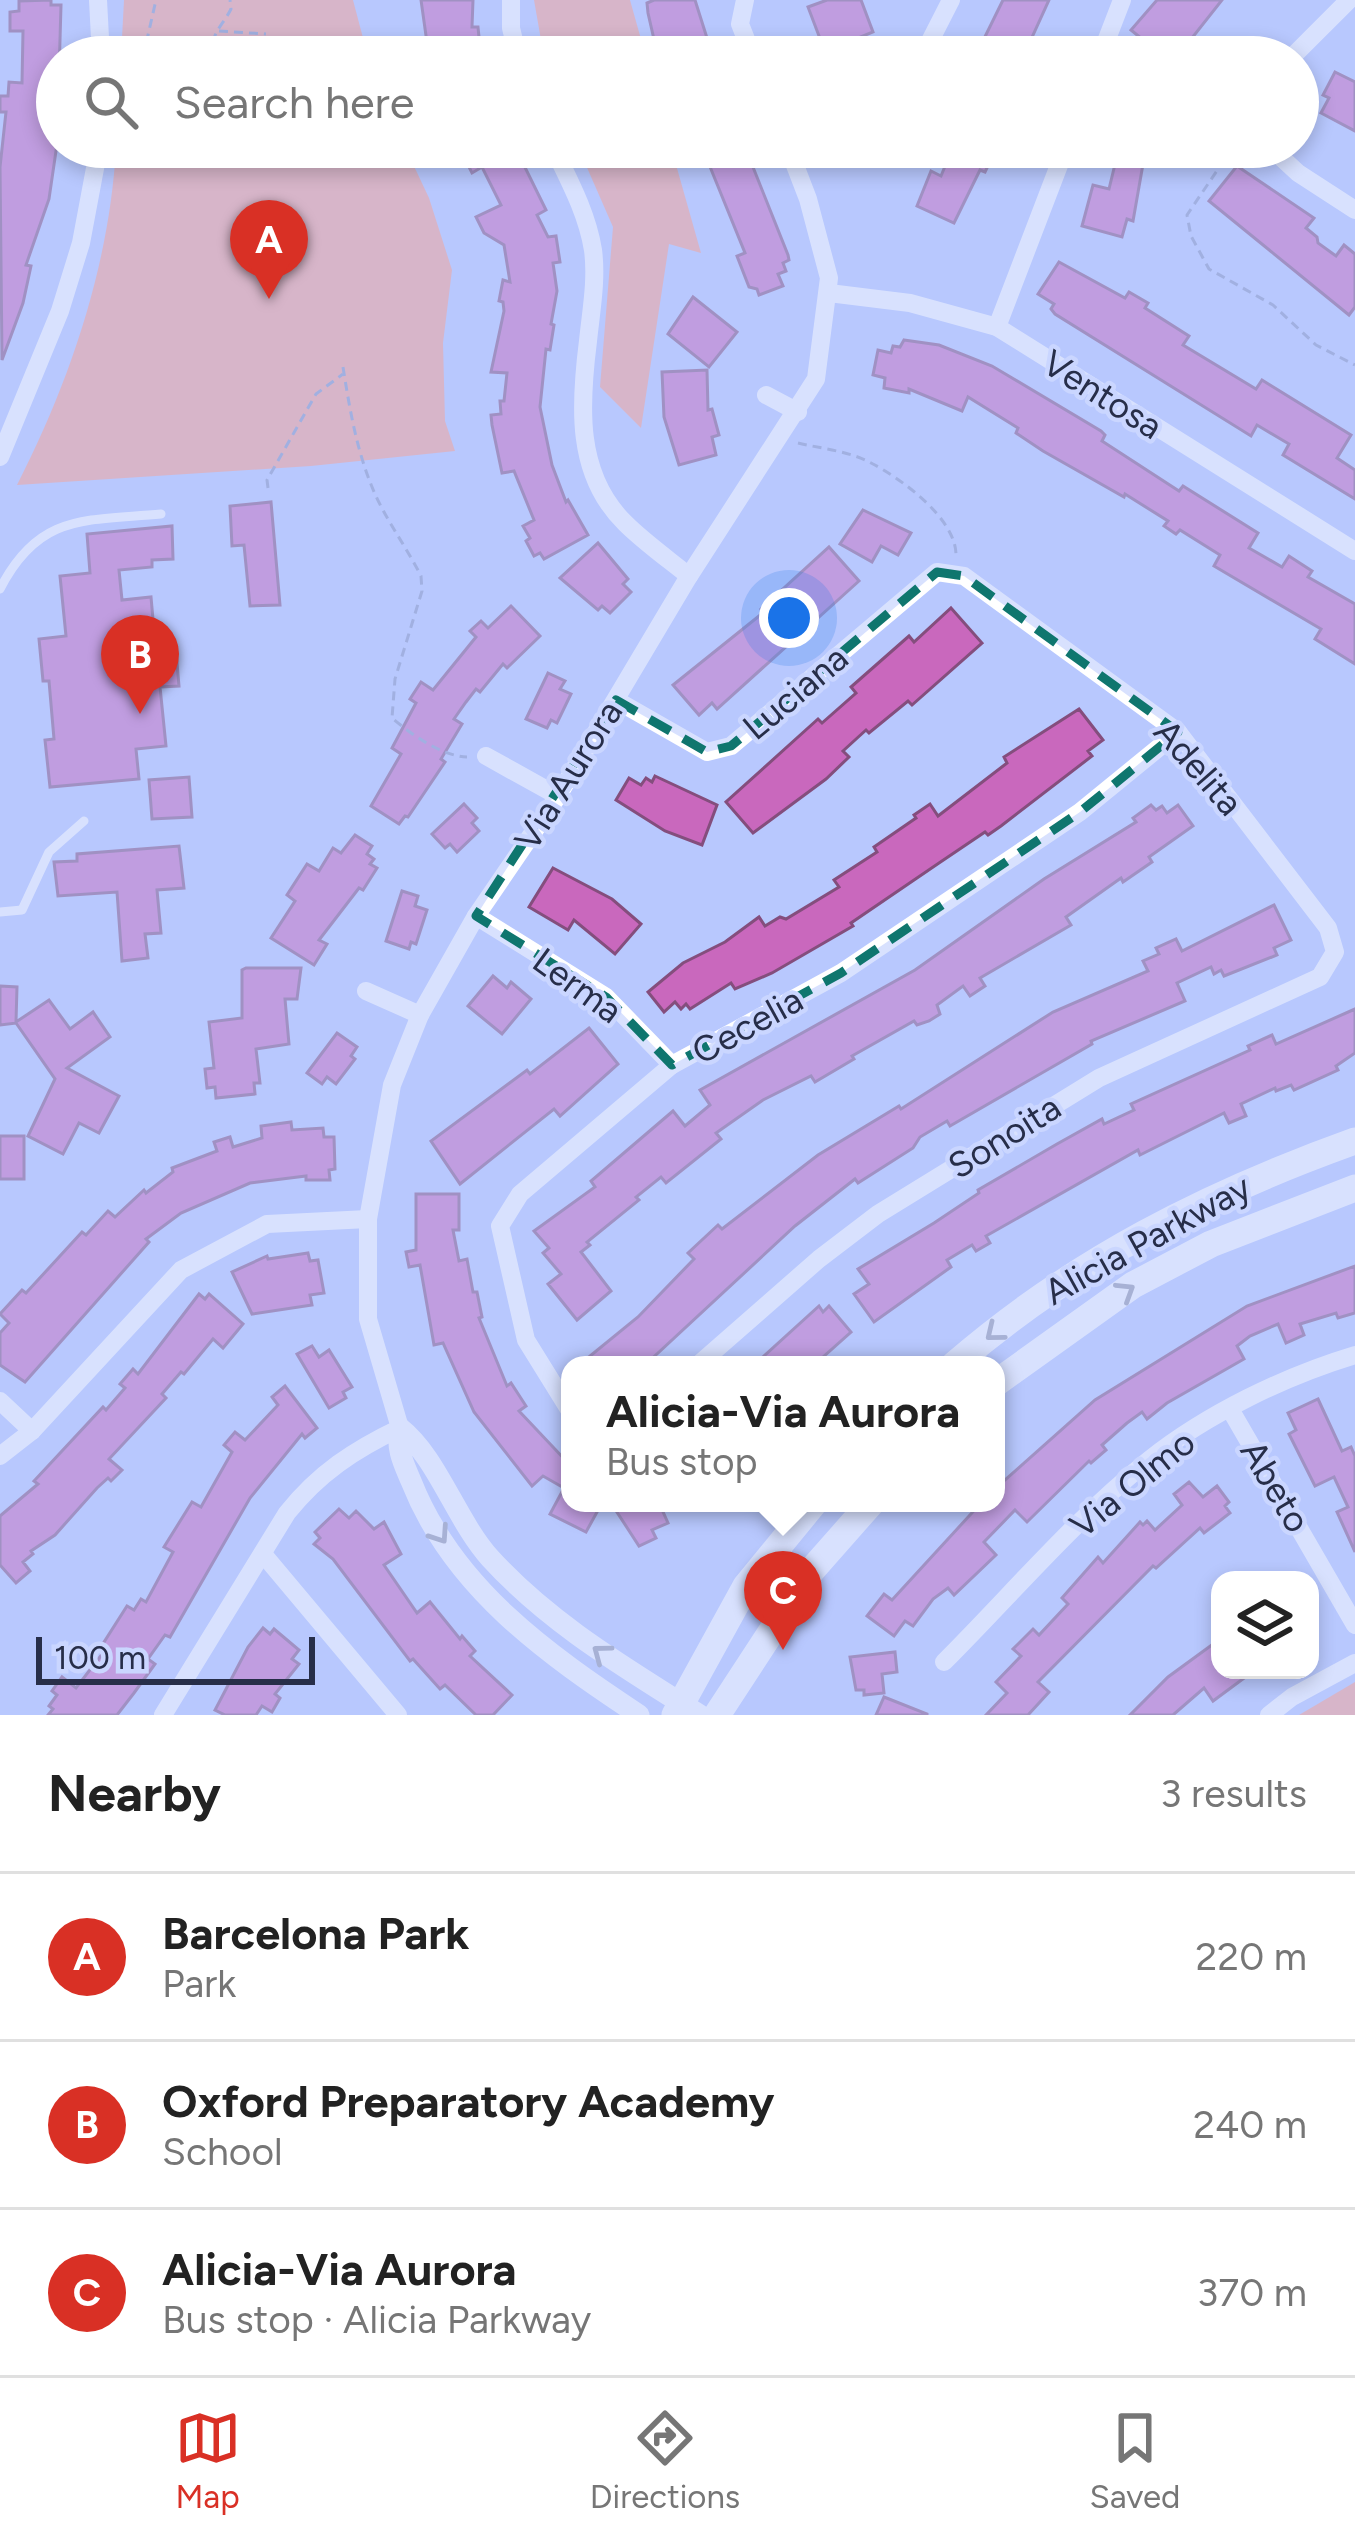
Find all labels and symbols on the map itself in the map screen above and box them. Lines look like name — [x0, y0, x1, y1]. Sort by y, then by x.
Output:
pin: A — [230, 200, 308, 299]
street label: Ventosa — [1035, 341, 1170, 448]
your location — [759, 588, 819, 648]
pin: B — [101, 615, 179, 714]
street label: Luciana — [734, 636, 856, 749]
street label: Via Aurora — [506, 692, 631, 858]
street label: Adelita — [1145, 711, 1252, 824]
street label: Lerma — [525, 939, 631, 1032]
street label: Cecelia — [685, 978, 810, 1073]
street label: Sonoita — [940, 1085, 1068, 1188]
street label: Alicia Parkway — [1037, 1165, 1258, 1314]
one-way arrow — [1112, 1284, 1134, 1306]
one-way arrow — [985, 1318, 1007, 1340]
street label: Via Olmo — [1061, 1420, 1203, 1547]
street label: Abeto — [1232, 1433, 1320, 1540]
one-way arrow — [426, 1521, 448, 1543]
pin: C — [744, 1551, 822, 1650]
scale bar — [36, 1631, 315, 1684]
one-way arrow — [593, 1645, 614, 1667]

